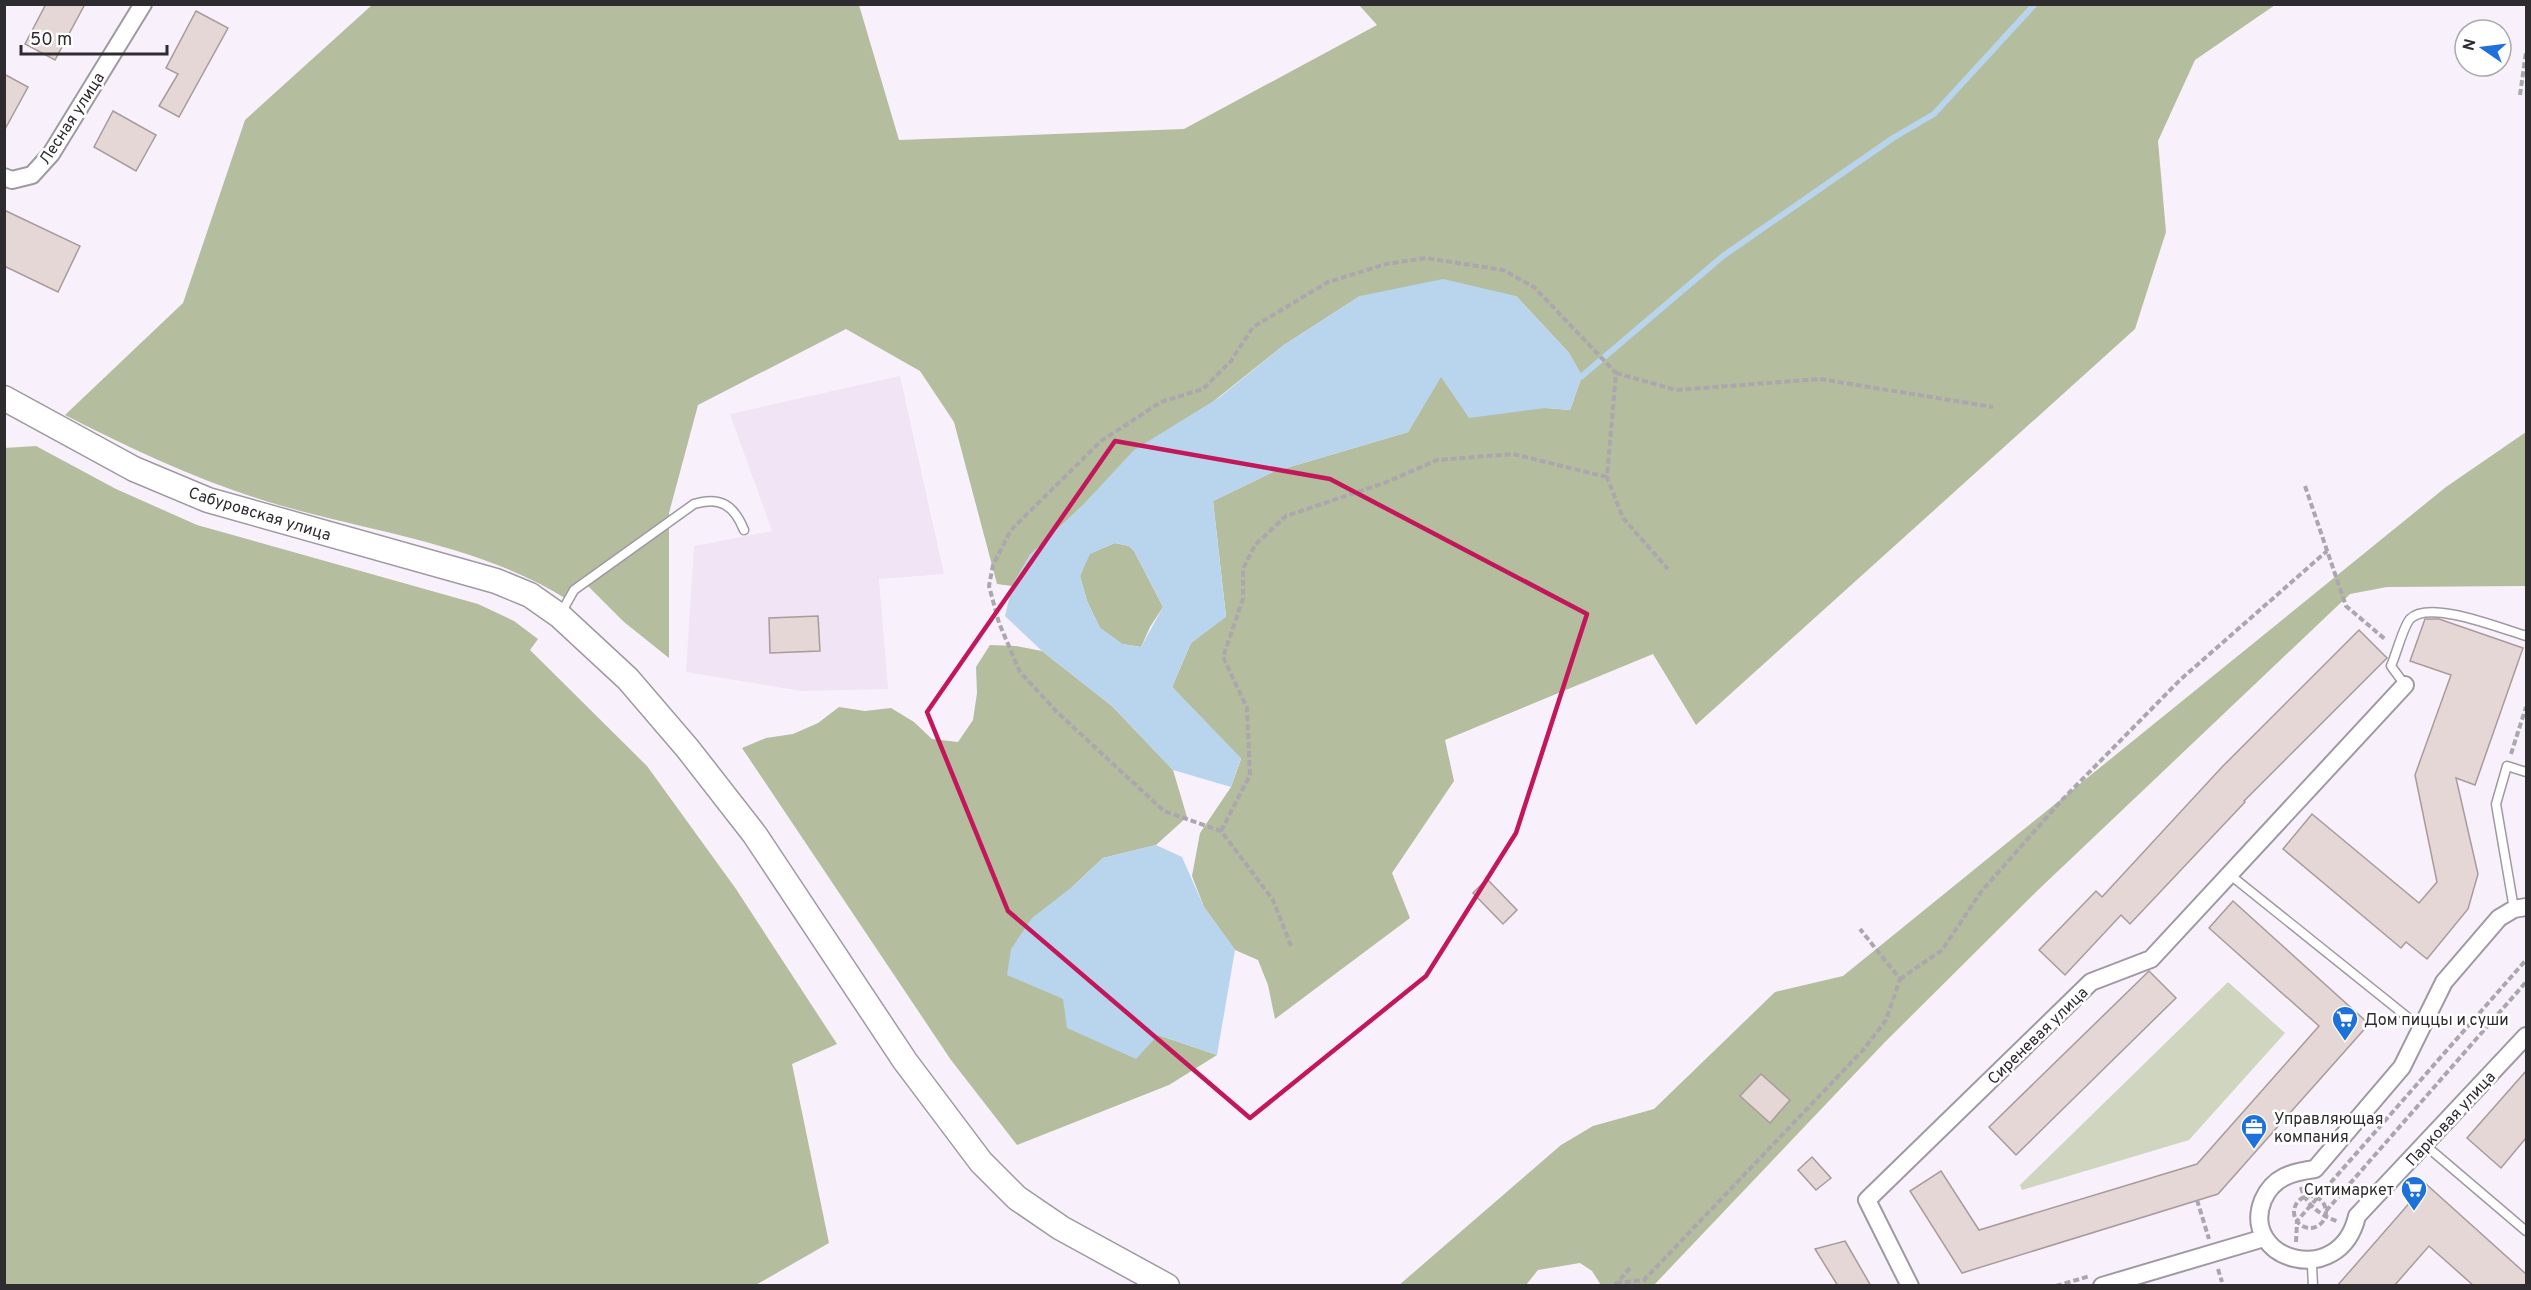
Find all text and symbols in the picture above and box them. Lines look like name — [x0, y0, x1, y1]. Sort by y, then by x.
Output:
scale bar — [21, 18, 166, 56]
north arrow — [2453, 18, 2513, 78]
text: 50 m — [30, 29, 72, 52]
text: N — [2459, 37, 2481, 53]
street label: Лесная улица — [35, 69, 110, 169]
street label: Сабуровская улица — [186, 484, 333, 546]
street label: Сиреневая улица — [1984, 983, 2093, 1090]
supermarket icon: Дом пиццы и суши — [2330, 1004, 2360, 1042]
place label: Дом пиццы и суши — [2364, 1011, 2509, 1031]
street label: Парковая улица — [2402, 1068, 2501, 1171]
place label: Управляющая компания — [2274, 1110, 2383, 1148]
office icon: Управляющая компания — [2239, 1112, 2269, 1150]
supermarket icon: Ситимаркет — [2399, 1174, 2429, 1212]
place label: Ситимаркет — [2304, 1181, 2394, 1201]

